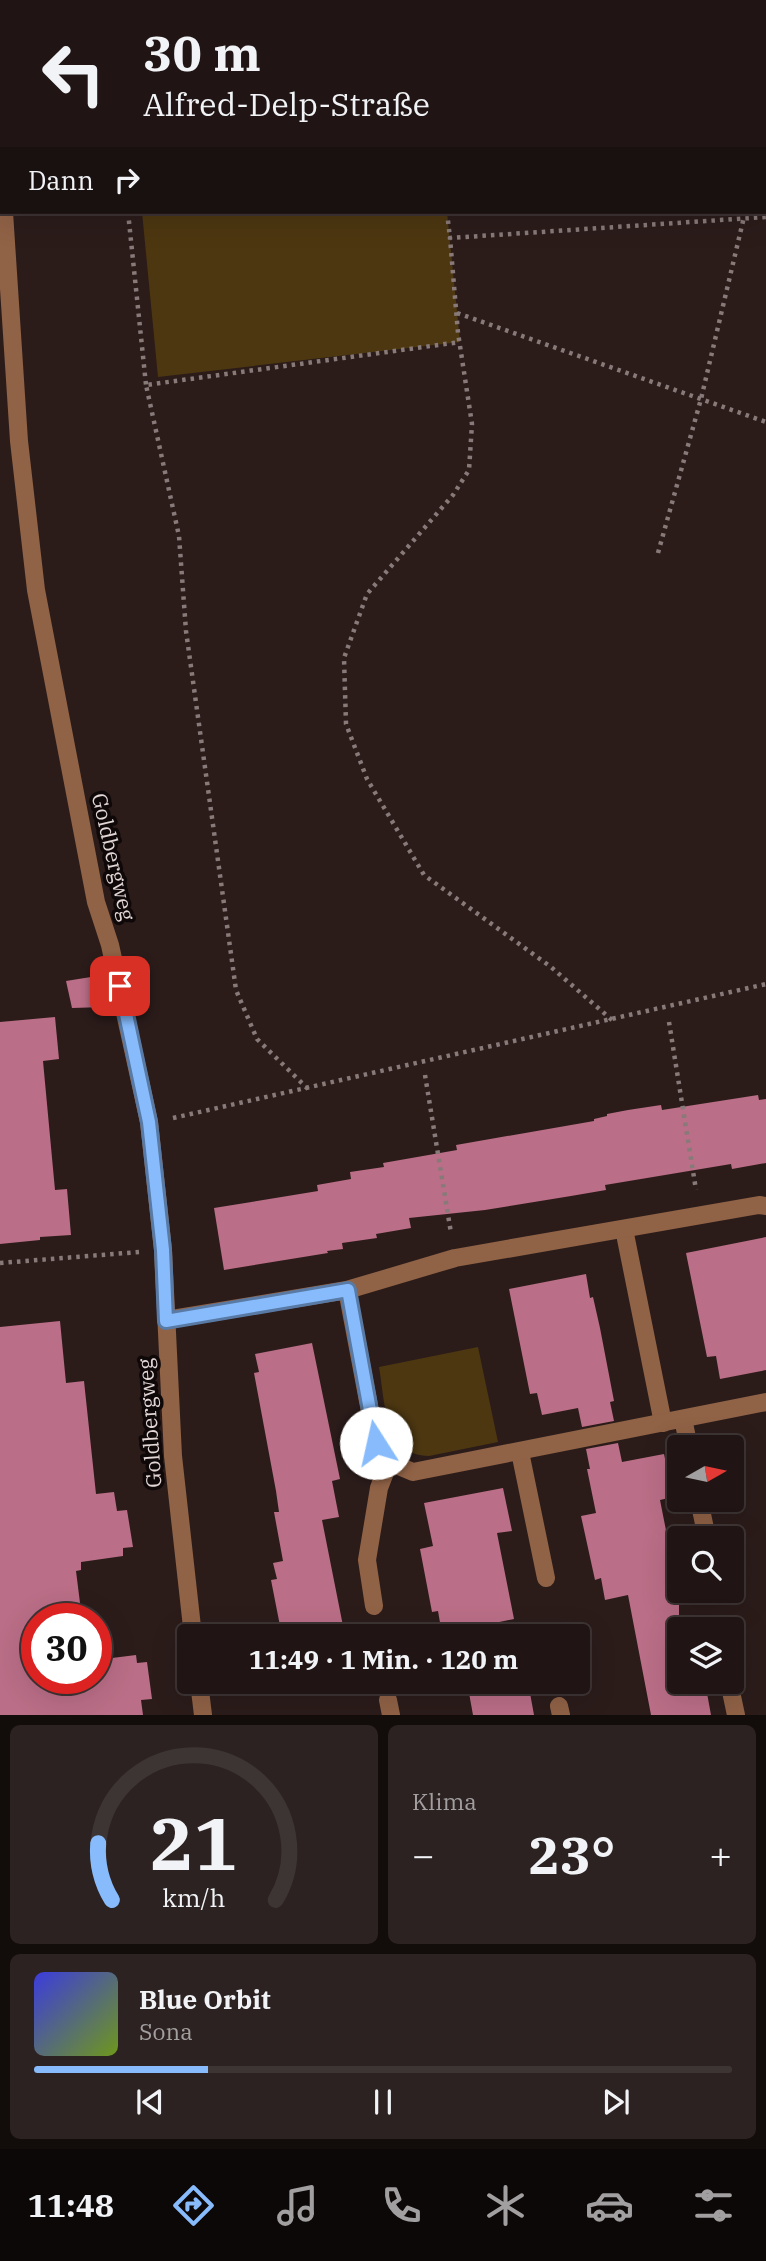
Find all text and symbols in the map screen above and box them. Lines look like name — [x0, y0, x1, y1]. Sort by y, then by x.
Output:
text: 30 m — [143, 21, 261, 84]
icon: left — [28, 28, 119, 119]
text: Alfred-Delp-Straße — [143, 83, 430, 125]
icon: right — [108, 161, 146, 199]
text: Dann — [28, 163, 94, 197]
street label: Goldbergweg — [86, 790, 142, 924]
pin — [90, 956, 150, 1016]
icon: arrive — [101, 967, 139, 1005]
street label: Goldbergweg — [130, 1357, 167, 1489]
position arrow — [339, 1406, 413, 1480]
north arrow — [667, 1435, 744, 1512]
map controls — [667, 1435, 744, 1694]
button: search — [667, 1526, 744, 1603]
speed limit sign: 30 — [21, 1603, 112, 1694]
button: layers — [667, 1617, 744, 1694]
text: 11:49 · 1 Min. · 120 m — [249, 1642, 518, 1676]
text: Klima — [412, 1786, 477, 1816]
text: 21 — [150, 1796, 238, 1891]
text: 23° — [529, 1821, 615, 1888]
text: − — [412, 1830, 435, 1879]
text: + — [709, 1830, 732, 1879]
text: km/h — [162, 1881, 226, 1914]
text: Blue Orbit — [139, 1982, 271, 2016]
text: Sona — [139, 2016, 193, 2046]
icon: previous — [131, 2083, 169, 2121]
icon: pause — [364, 2083, 402, 2121]
icon: next — [597, 2083, 635, 2121]
icon: directions — [169, 2181, 218, 2230]
icon: music — [273, 2181, 322, 2230]
icon: phone — [377, 2181, 426, 2230]
icon: climate — [481, 2181, 530, 2230]
icon: car — [585, 2181, 634, 2230]
icon: filters — [689, 2181, 738, 2230]
text: 11:48 — [28, 2184, 114, 2226]

